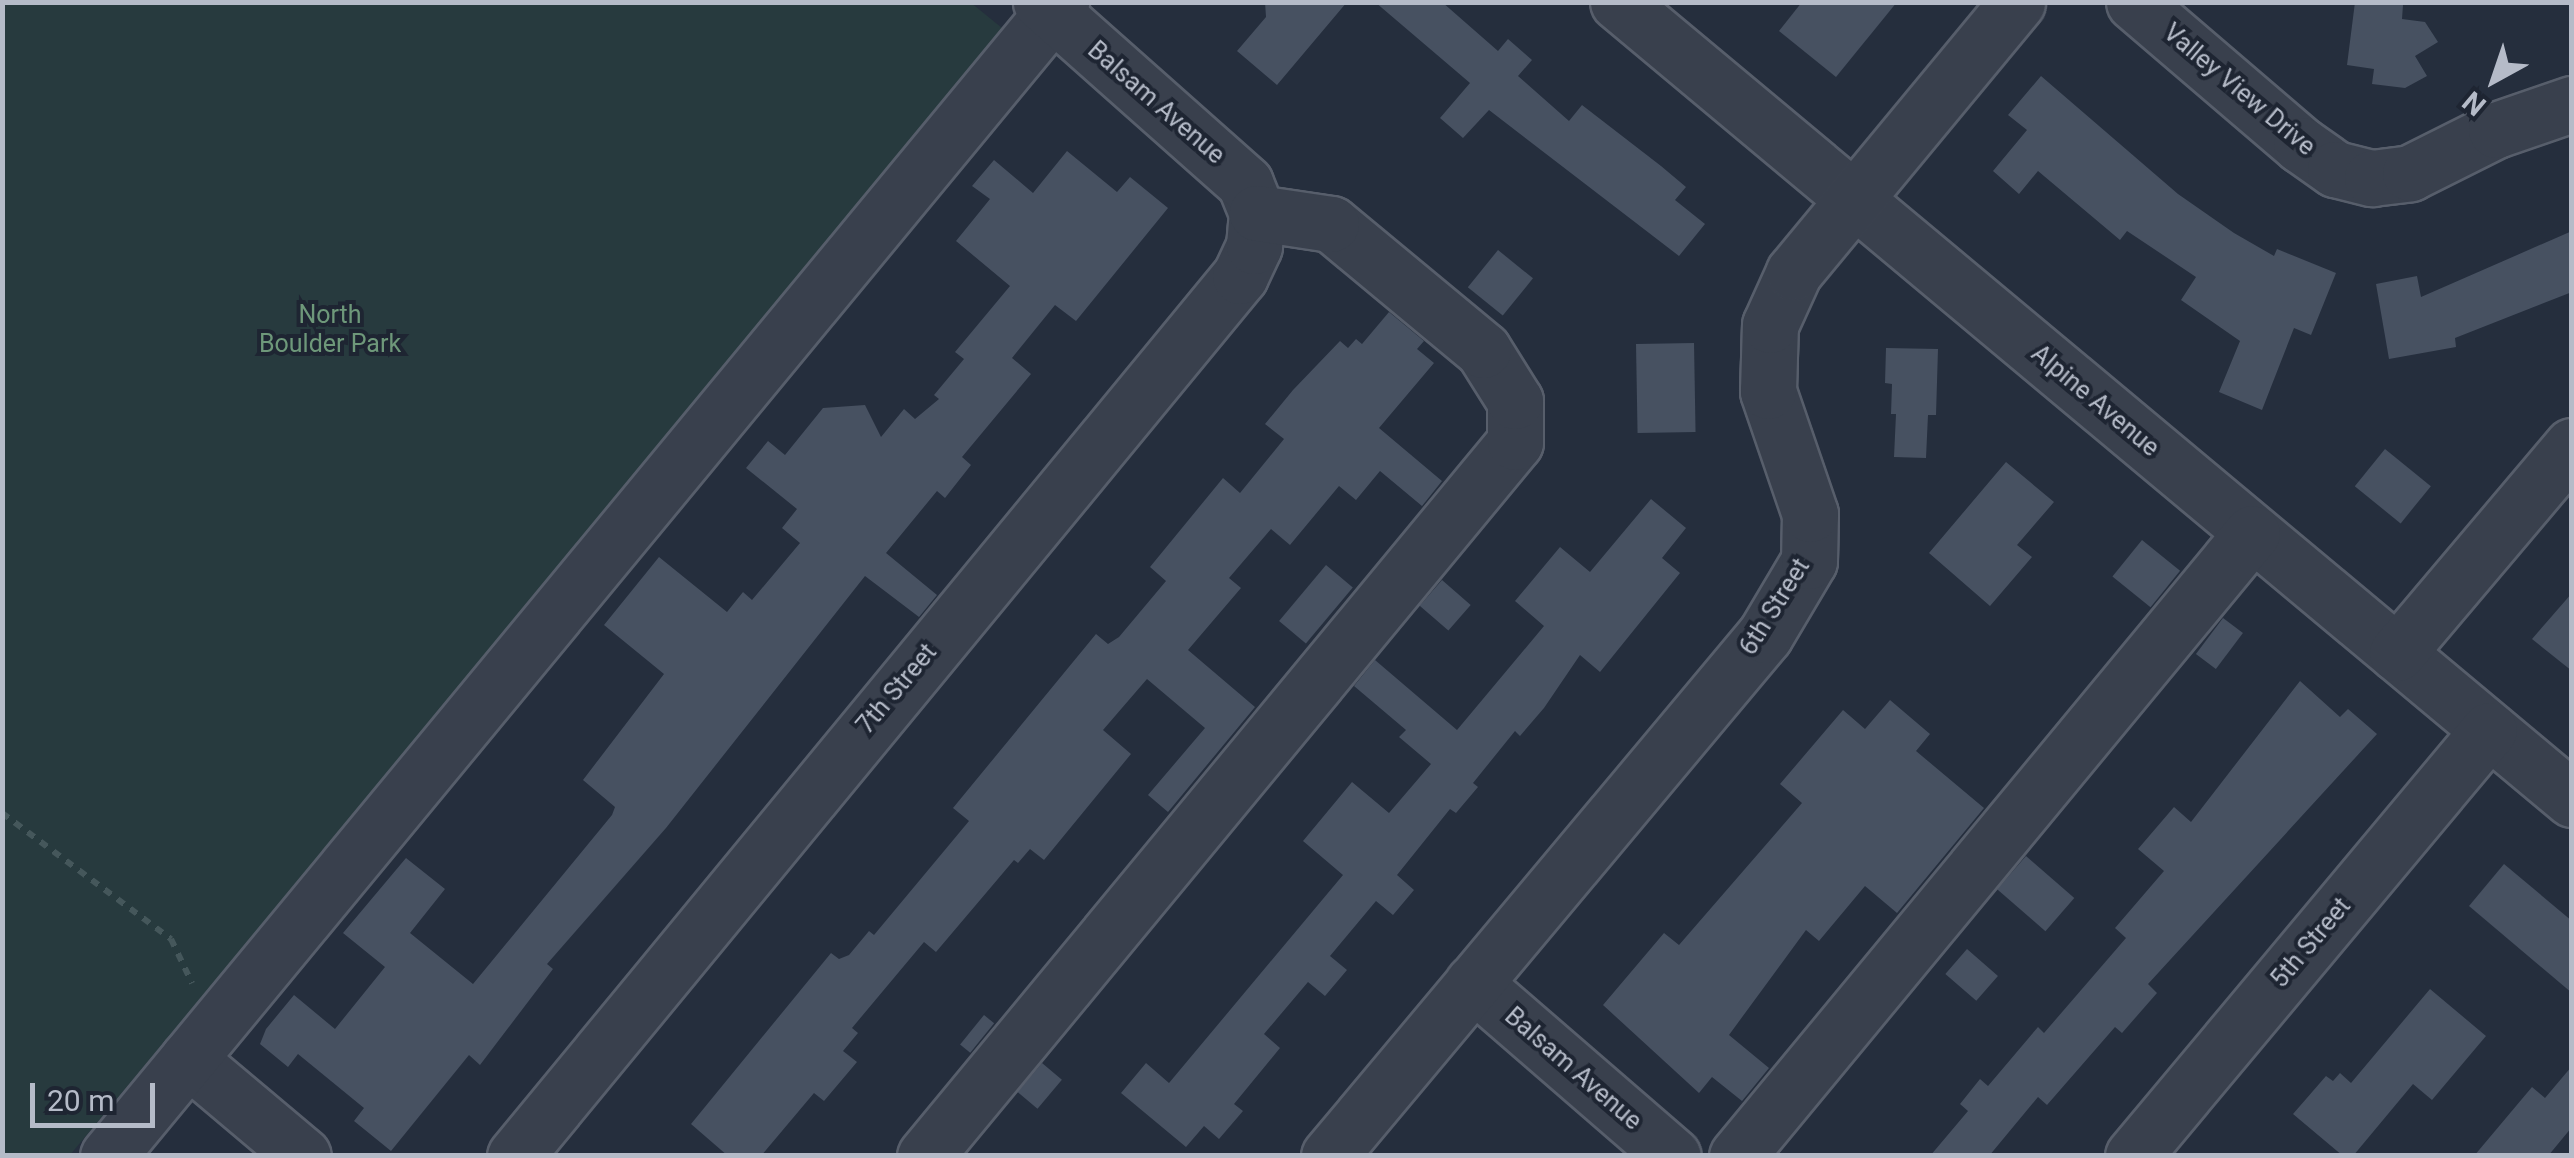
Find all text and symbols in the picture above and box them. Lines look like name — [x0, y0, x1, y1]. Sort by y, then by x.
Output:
street label: Valley View Drive — [2157, 18, 2321, 162]
north arrow — [2444, 30, 2544, 130]
street label: Balsam Avenue — [1081, 35, 1231, 171]
text: N — [2456, 84, 2493, 122]
park label: North Boulder Park — [259, 301, 401, 360]
street label: Alpine Avenue — [2025, 339, 2165, 463]
street label: 6th Street — [1734, 553, 1816, 661]
street label: 7th Street — [851, 638, 943, 740]
street label: 5th Street — [2265, 892, 2357, 994]
street label: Balsam Avenue — [1498, 1001, 1648, 1137]
scale bar — [35, 1063, 160, 1125]
text: 20 m — [47, 1083, 114, 1118]

